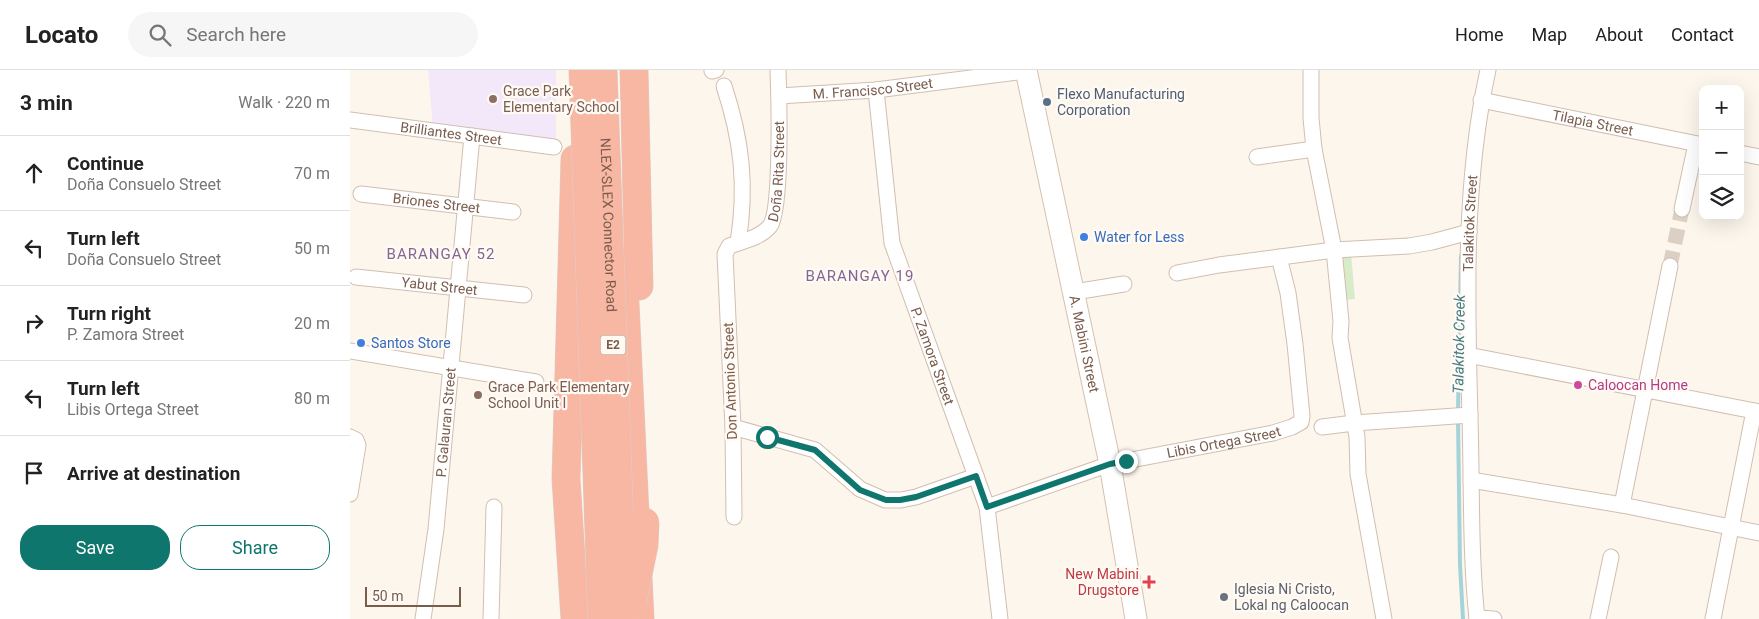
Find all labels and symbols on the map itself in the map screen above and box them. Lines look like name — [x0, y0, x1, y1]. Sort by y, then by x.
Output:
street label: M. Francisco Street — [812, 75, 934, 102]
place label: Grace Park Elementary School — [503, 83, 619, 115]
place label: Flexo Manufacturing Corporation — [1057, 86, 1185, 118]
marker: Grace Park Elementary School — [487, 93, 499, 105]
marker: Flexo Manufacturing Corporation — [1041, 96, 1053, 108]
street label: Tilapia Street — [1551, 107, 1635, 139]
street label: Brilliantes Street — [399, 119, 503, 148]
street label: Doña Rita Street — [765, 121, 787, 223]
street label: NLEX-SLEX Connector Road — [597, 138, 620, 312]
street label: Talakitok Street — [1460, 174, 1480, 272]
street label: Briones Street — [392, 190, 481, 216]
place label: Water for Less — [1094, 229, 1185, 245]
marker: Water for Less — [1078, 231, 1090, 243]
district label: BARANGAY 52 — [387, 245, 495, 263]
district label: BARANGAY 19 — [806, 267, 914, 285]
street label: Yabut Street — [401, 274, 479, 298]
street label: A. Mabini Street — [1066, 294, 1103, 394]
water label: Talakitok Creek — [1449, 294, 1469, 394]
street label: P. Zamora Street — [908, 305, 958, 407]
street label: Don Antonio Street — [720, 322, 740, 440]
place label: Santos Store — [371, 335, 451, 351]
road number: E2 — [600, 336, 626, 354]
marker: Santos Store — [355, 337, 367, 349]
street label: P. Galauran Street — [433, 366, 459, 478]
place label: Caloocan Home — [1588, 377, 1688, 393]
place label: Grace Park Elementary School Unit I — [488, 379, 630, 411]
marker: Caloocan Home — [1572, 379, 1584, 391]
marker: Grace Park Elementary School Unit I — [472, 389, 484, 401]
street label: Libis Ortega Street — [1165, 423, 1283, 461]
route start — [756, 426, 779, 449]
route end — [1115, 450, 1138, 473]
place label: New Mabini Drugstore — [1065, 566, 1139, 598]
marker: New Mabini Drugstore — [1143, 576, 1155, 588]
place label: Iglesia Ni Cristo, Lokal ng Caloocan — [1234, 581, 1349, 613]
scale bar — [365, 584, 461, 607]
marker: Iglesia Ni Cristo, Lokal ng Caloocan — [1218, 591, 1230, 603]

